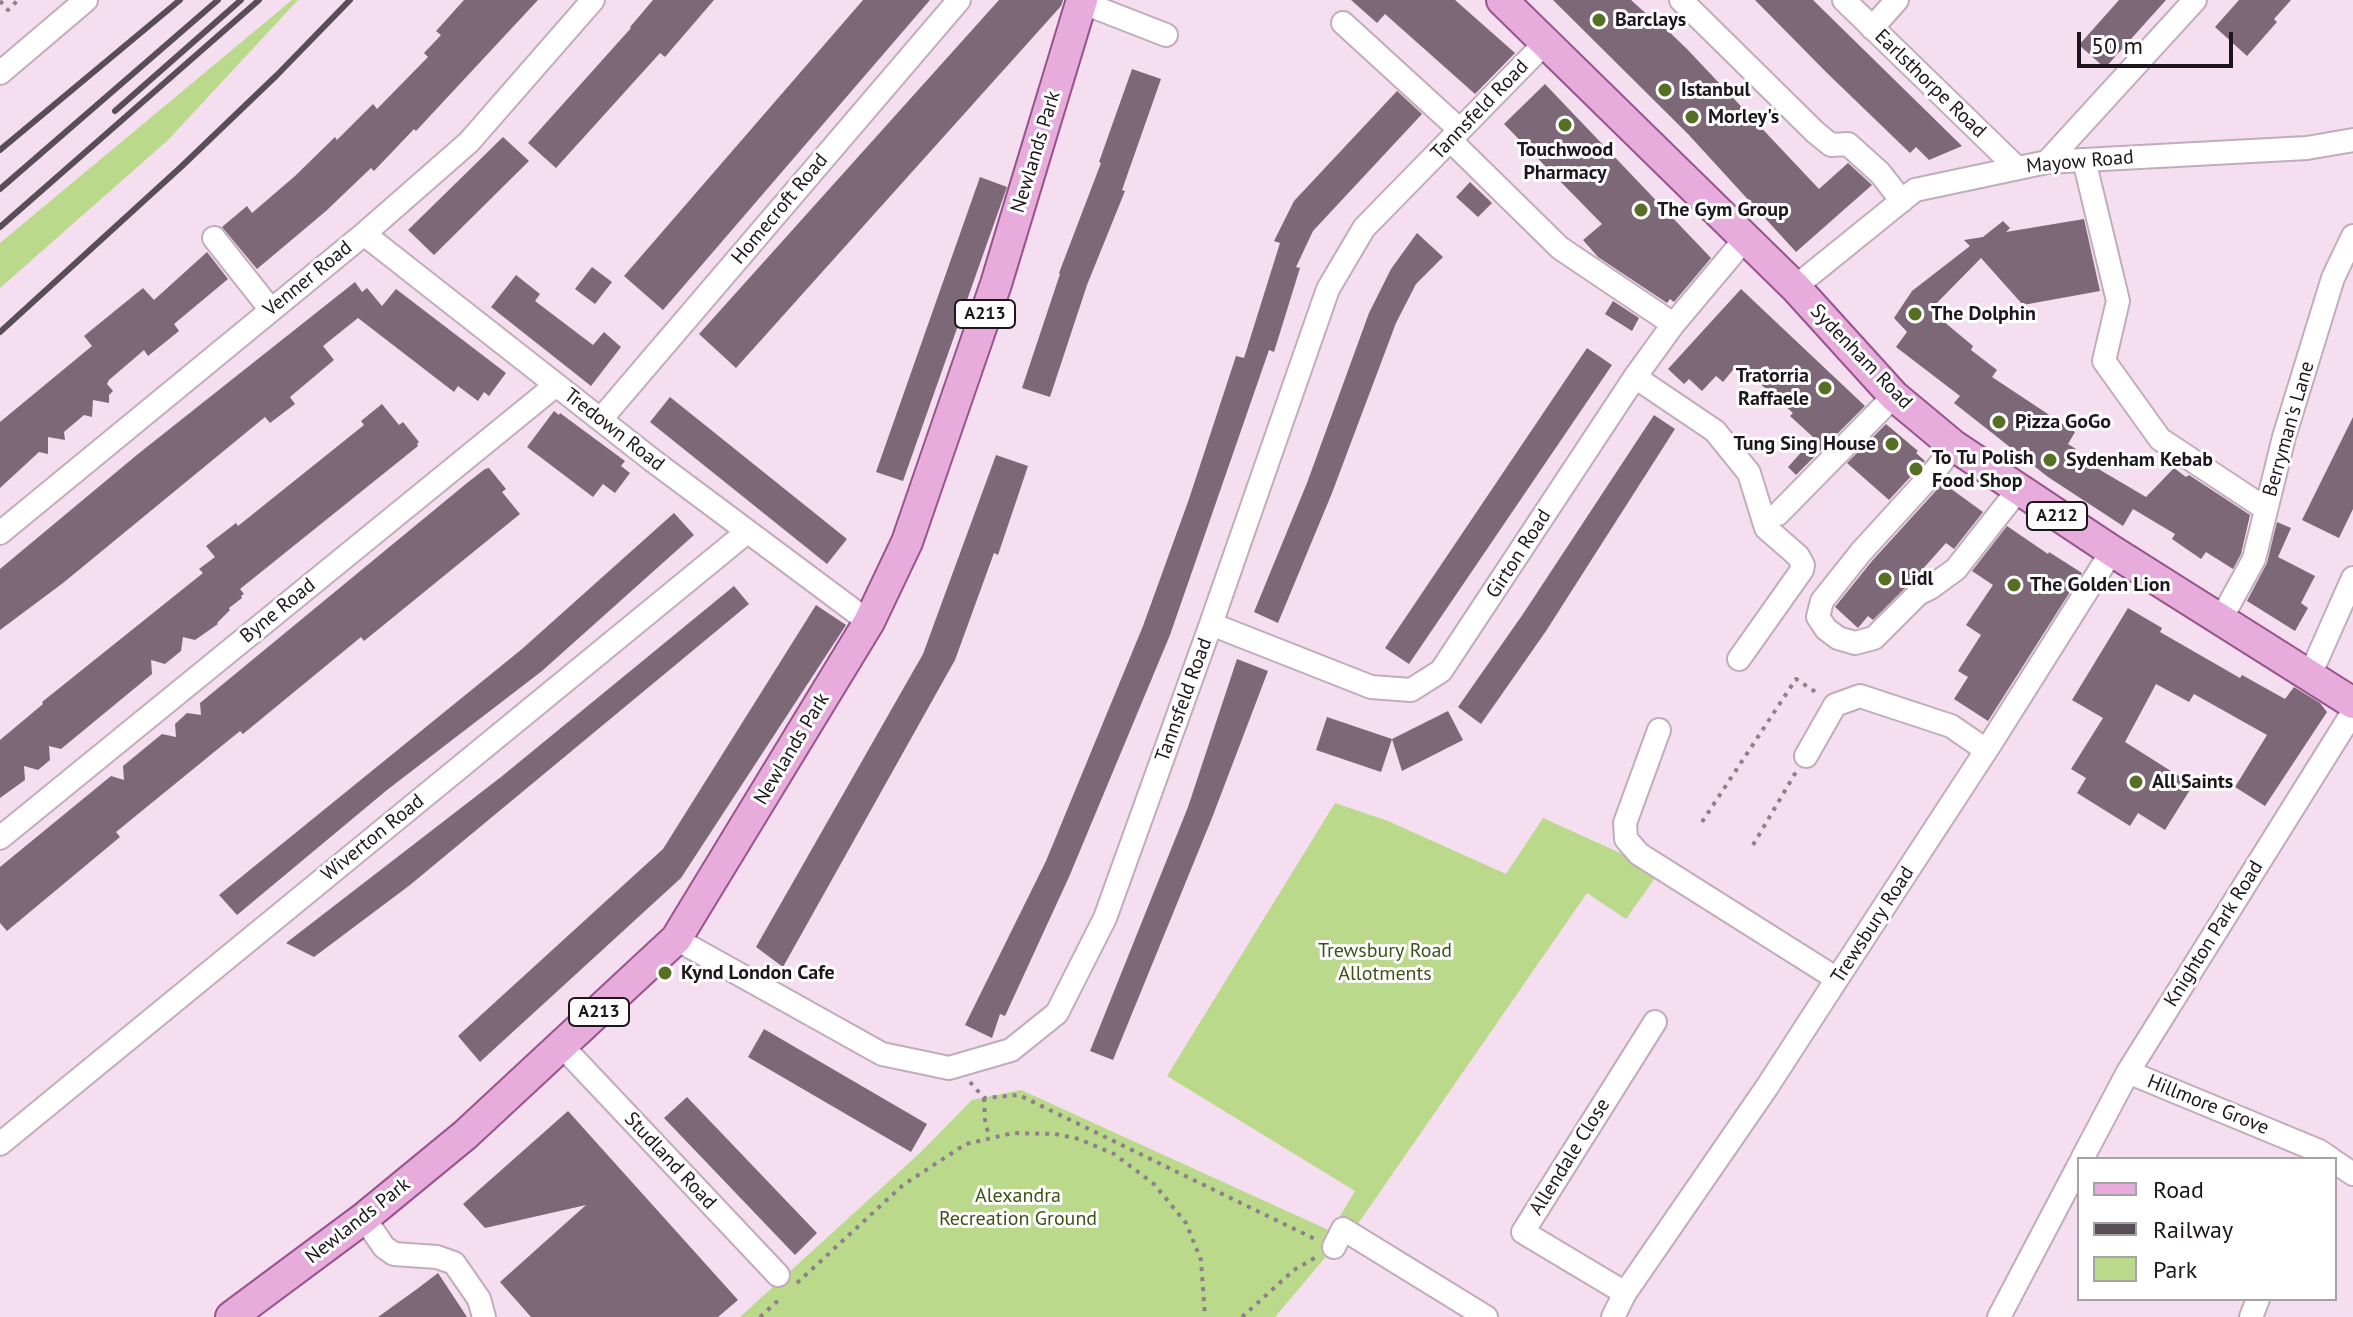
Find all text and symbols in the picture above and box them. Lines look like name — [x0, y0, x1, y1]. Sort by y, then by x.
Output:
place label: Barclays — [1615, 8, 1686, 32]
marker: Barclays — [1590, 11, 1608, 29]
scale bar — [2081, 16, 2237, 66]
street label: Earlsthorpe Road — [1869, 25, 1991, 143]
text: 50 m — [2091, 30, 2143, 61]
street label: Tannsfeld Road — [1426, 55, 1534, 165]
place label: Istanbul — [1681, 78, 1750, 102]
marker: Istanbul — [1656, 81, 1674, 99]
street label: Newlands Park — [1006, 88, 1066, 216]
place label: Morley's — [1708, 105, 1779, 129]
marker: Morley's — [1683, 108, 1701, 126]
marker: Touchwood Pharmacy — [1556, 116, 1574, 134]
place label: Touchwood Pharmacy — [1517, 138, 1613, 185]
street label: Mayow Road — [2025, 145, 2135, 179]
street label: Homecroft Road — [727, 149, 833, 269]
place label: The Gym Group — [1657, 198, 1789, 222]
marker: The Gym Group — [1632, 201, 1650, 219]
street label: Venner Road — [259, 236, 357, 322]
road number: A213 — [955, 300, 1015, 328]
street label: Sydenham Road — [1805, 300, 1917, 414]
place label: The Dolphin — [1931, 302, 2036, 326]
marker: The Dolphin — [1906, 305, 1924, 323]
street label: Berryman's Lane — [2258, 359, 2320, 499]
place label: Tratorria Raffaele — [1736, 364, 1809, 411]
marker: Tratorria Raffaele — [1816, 379, 1834, 397]
street label: Tredown Road — [559, 383, 669, 477]
place label: Pizza GoGo — [2015, 410, 2111, 434]
marker: Pizza GoGo — [1990, 413, 2008, 431]
place label: Tung Sing House — [1734, 432, 1876, 456]
marker: Tung Sing House — [1883, 435, 1901, 453]
place label: To Tu Polish Food Shop — [1932, 446, 2034, 493]
place label: Sydenham Kebab — [2066, 448, 2213, 472]
marker: Sydenham Kebab — [2041, 451, 2059, 469]
marker: To Tu Polish Food Shop — [1907, 460, 1925, 478]
road number: A212 — [2027, 502, 2087, 530]
street label: Girton Road — [1481, 505, 1557, 603]
place label: Lidl — [1901, 567, 1933, 591]
marker: Lidl — [1876, 570, 1894, 588]
street label: Byne Road — [236, 573, 320, 649]
place label: The Golden Lion — [2030, 573, 2170, 597]
marker: The Golden Lion — [2005, 576, 2023, 594]
street label: Tannsfeld Road — [1151, 635, 1217, 765]
street label: Newlands Park — [749, 689, 835, 809]
place label: All Saints — [2152, 770, 2233, 794]
marker: All Saints — [2127, 773, 2145, 791]
street label: Wiverton Road — [317, 789, 429, 887]
street label: Knighton Park Road — [2159, 857, 2269, 1011]
street label: Trewsbury Road — [1826, 862, 1920, 988]
park label: Trewsbury Road Allotments — [1318, 939, 1452, 986]
place label: Kynd London Cafe — [681, 961, 835, 985]
marker: Kynd London Cafe — [656, 964, 674, 982]
road number: A213 — [569, 998, 629, 1026]
street label: Hillmore Grove — [2144, 1070, 2272, 1140]
street label: Allendale Close — [1525, 1094, 1615, 1220]
street label: Studland Road — [619, 1107, 721, 1215]
legend — [2077, 1157, 2337, 1301]
street label: Newlands Park — [301, 1173, 415, 1269]
text: Road — [2153, 1174, 2204, 1205]
park label: Alexandra Recreation Ground — [939, 1184, 1097, 1231]
text: Railway — [2153, 1214, 2233, 1245]
text: Park — [2153, 1254, 2197, 1285]

